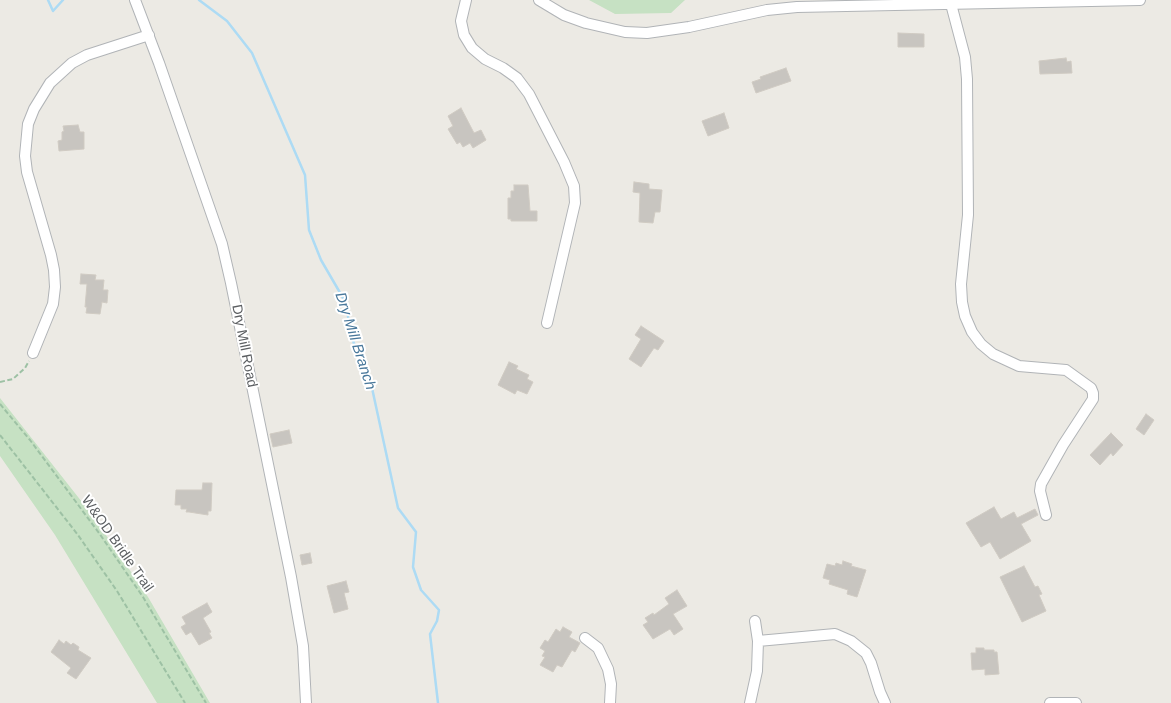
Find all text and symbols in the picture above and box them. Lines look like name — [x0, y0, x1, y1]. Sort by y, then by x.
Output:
water label: Dry Mill Branch — [331, 290, 379, 392]
street label: Dry Mill Road — [228, 303, 260, 389]
street label: W&OD Bridle Trail — [77, 493, 157, 595]

